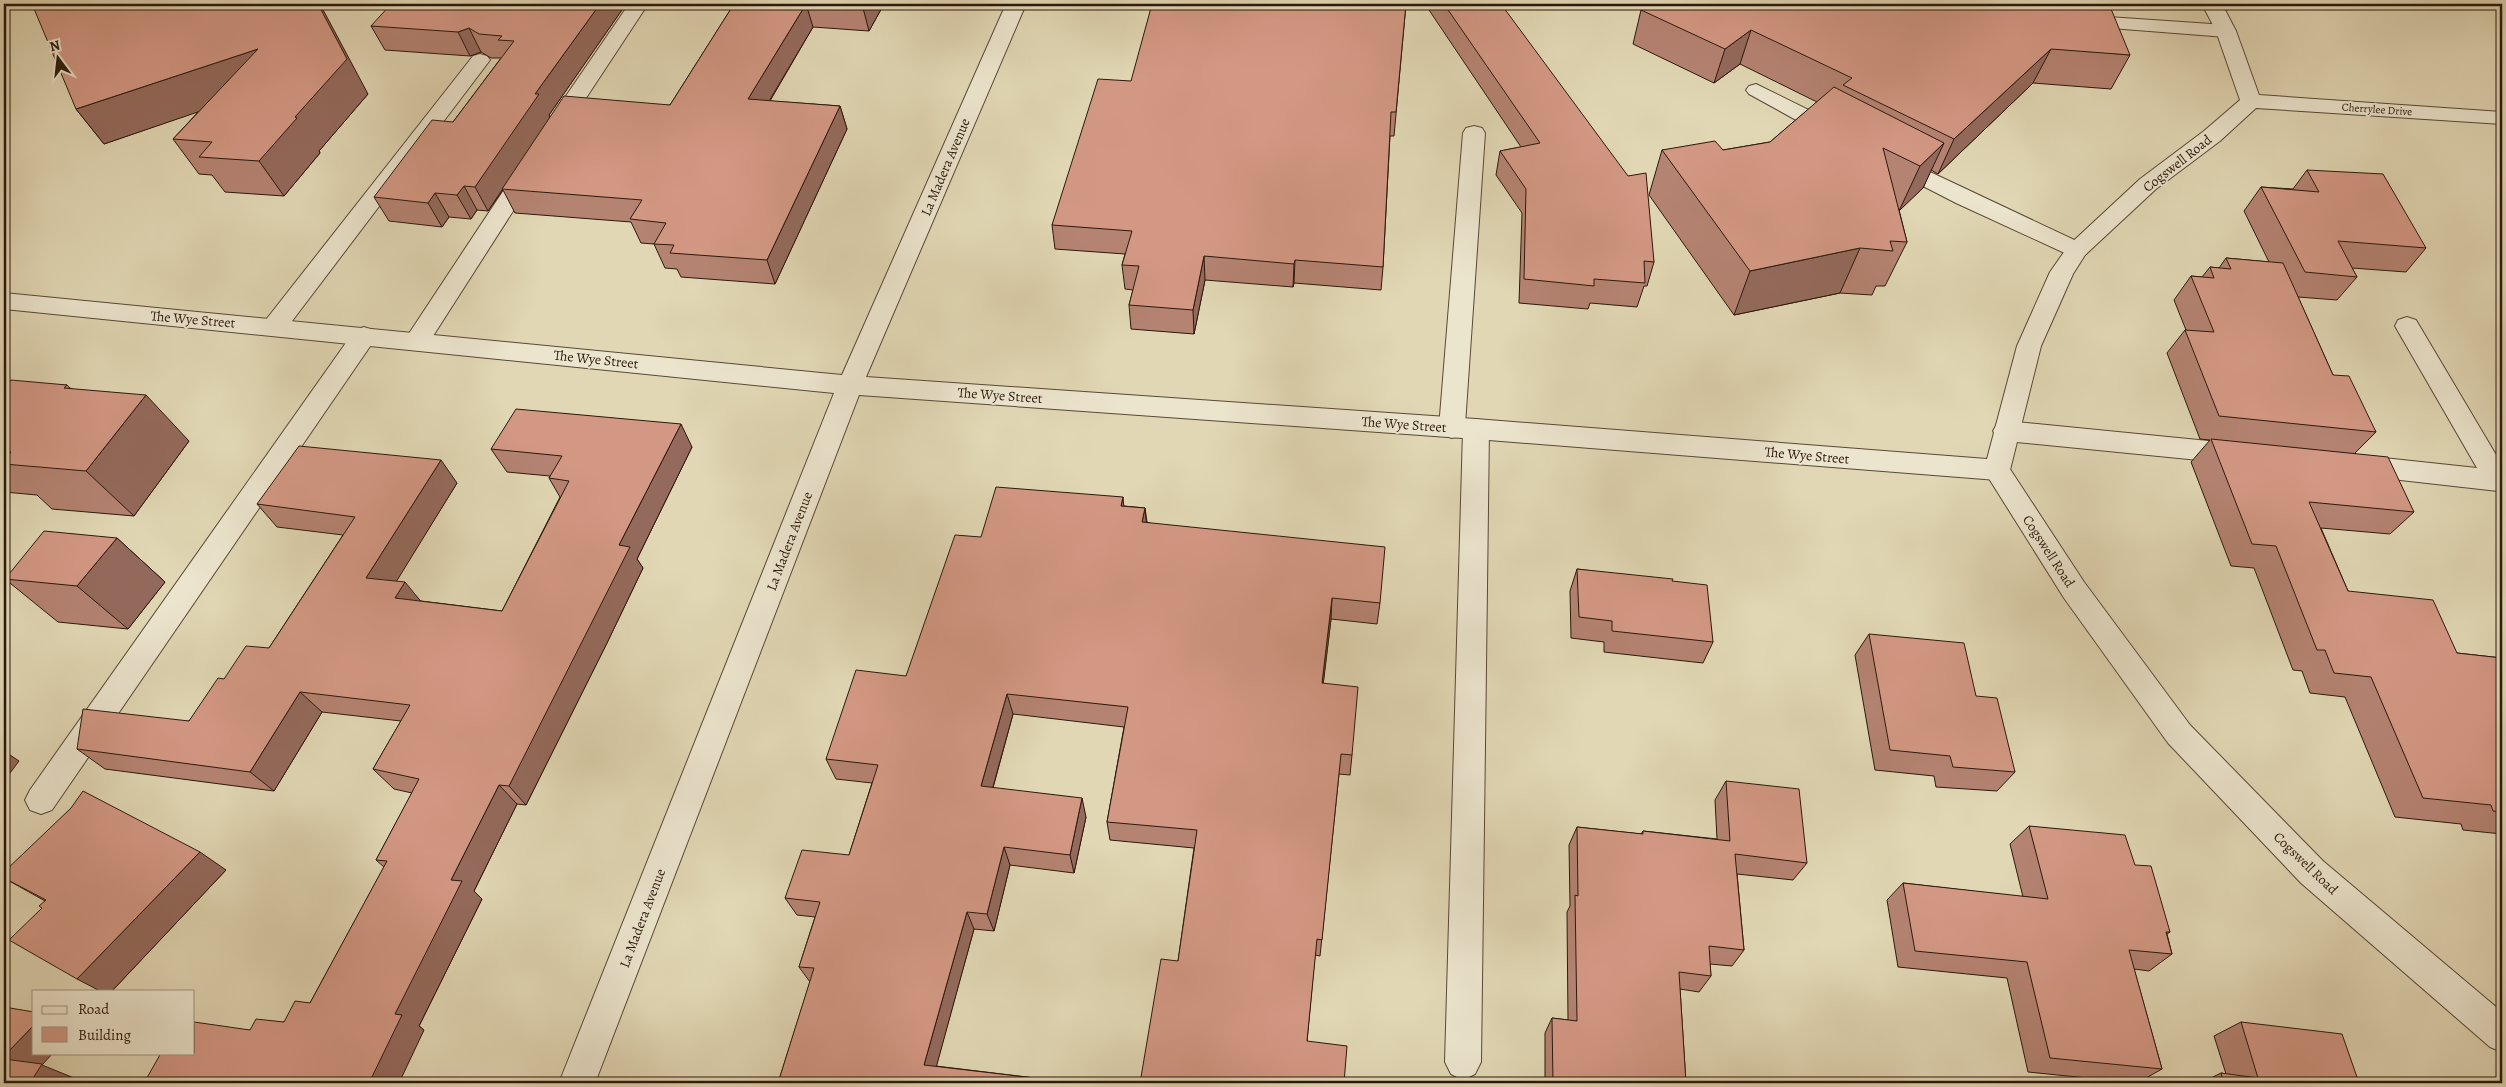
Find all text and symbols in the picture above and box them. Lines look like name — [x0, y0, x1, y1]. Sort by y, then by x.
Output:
north arrow — [32, 32, 82, 82]
text: N — [47, 35, 62, 56]
street label: Cherrylee Drive — [2341, 100, 2413, 119]
street label: La Madera Avenue — [916, 115, 975, 219]
street label: Cogswell Road — [2139, 130, 2216, 196]
street label: The Wye Street — [150, 306, 237, 333]
street label: The Wye Street — [553, 346, 640, 373]
street label: The Wye Street — [957, 383, 1043, 408]
street label: The Wye Street — [1361, 412, 1447, 437]
street label: The Wye Street — [1764, 442, 1851, 469]
street label: La Madera Avenue — [762, 489, 817, 593]
street label: Cogswell Road — [2018, 511, 2079, 592]
street label: Cogswell Road — [2269, 828, 2342, 899]
street label: La Madera Avenue — [615, 866, 670, 970]
legend — [32, 990, 195, 1054]
text: Road — [78, 999, 110, 1019]
text: Building — [78, 1025, 131, 1045]

